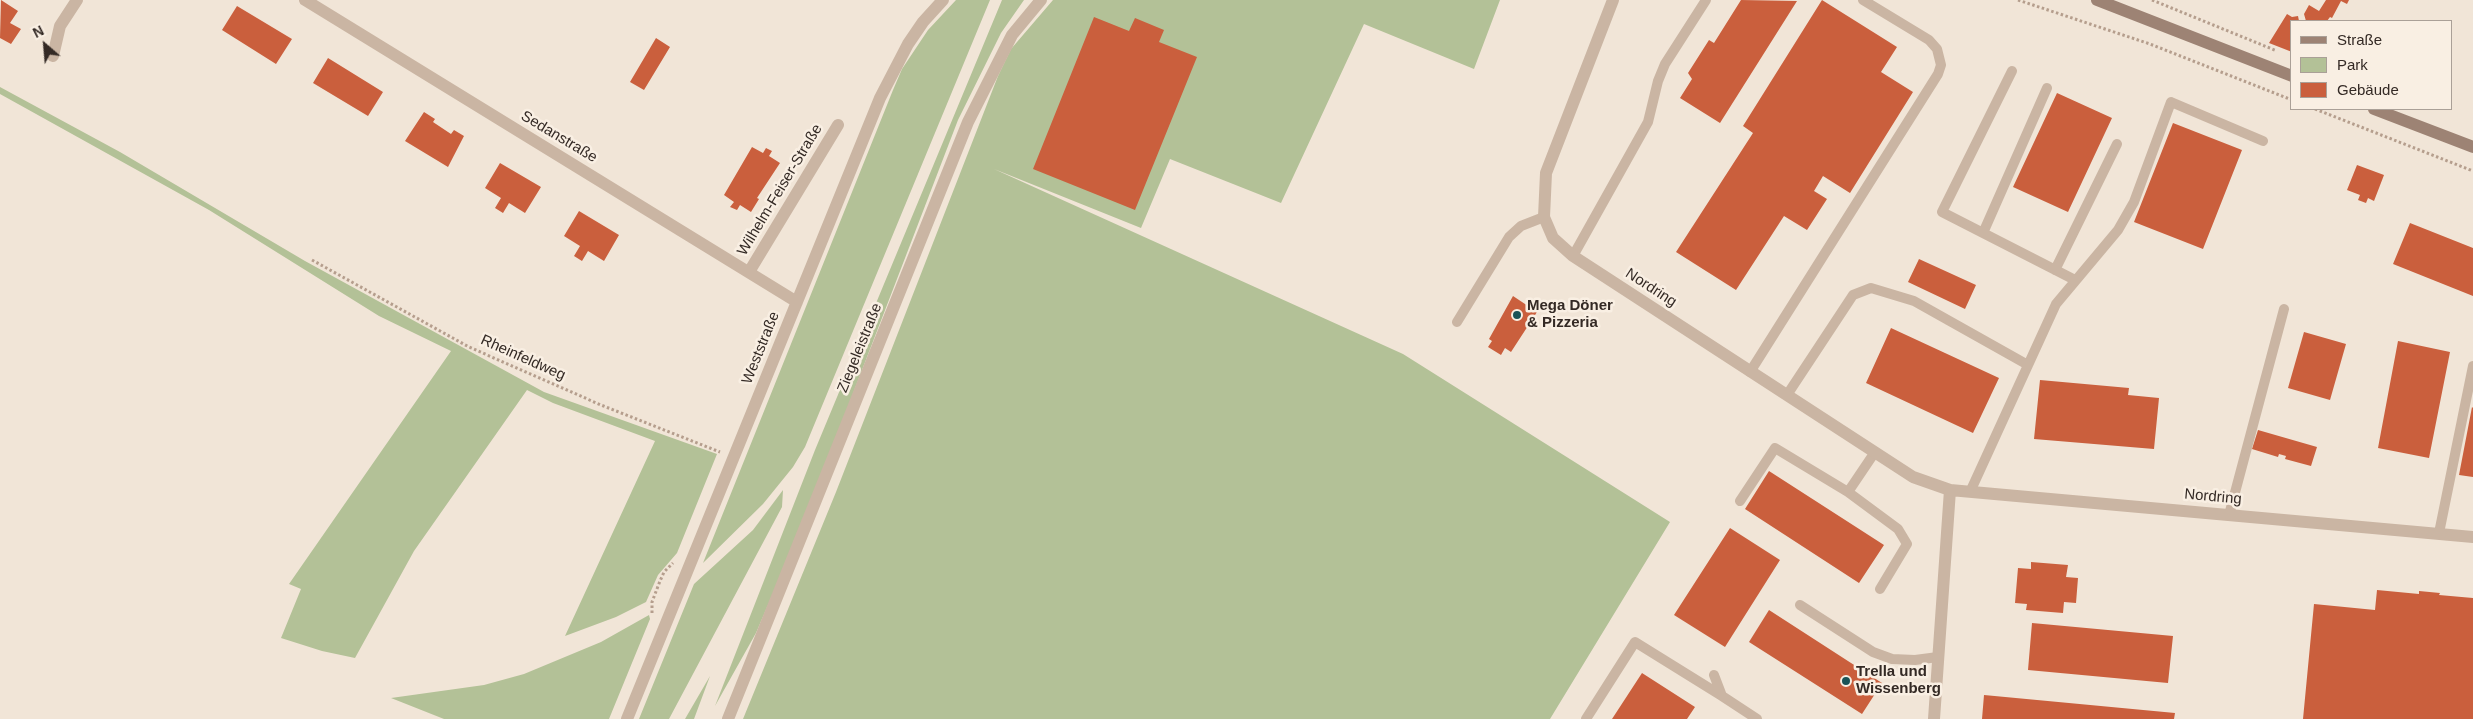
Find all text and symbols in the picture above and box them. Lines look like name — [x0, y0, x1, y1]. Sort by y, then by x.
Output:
north arrow — [20, 20, 70, 70]
legend — [2290, 20, 2453, 110]
text: N — [30, 22, 46, 41]
text: Straße — [2337, 31, 2382, 48]
text: Park — [2337, 56, 2368, 73]
text: Gebäude — [2337, 81, 2399, 98]
street label: Sedanstraße — [518, 107, 600, 167]
street label: Wilhelm-Feiser-Straße — [734, 121, 826, 259]
street label: Nordring — [1622, 265, 1680, 311]
place label: Mega Döner & Pizzeria — [1527, 297, 1613, 332]
street label: Ziegeleistraße — [834, 301, 886, 395]
street label: Weststraße — [738, 309, 784, 387]
marker: Mega Döner & Pizzeria — [1511, 309, 1523, 321]
street label: Rheinfeldweg — [478, 331, 568, 385]
street label: Nordring — [2184, 486, 2242, 508]
place label: Trella und Wissenberg — [1856, 663, 1941, 698]
marker: Trella und Wissenberg — [1840, 675, 1852, 687]

